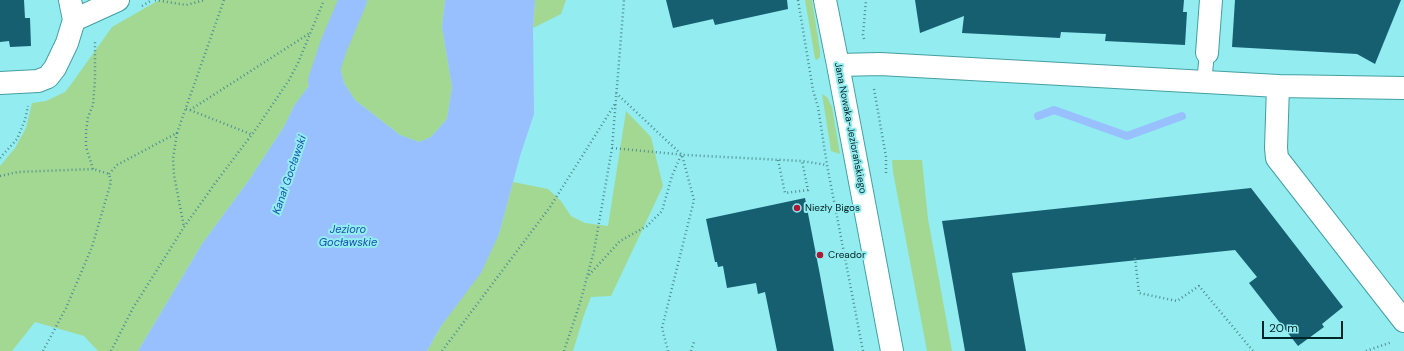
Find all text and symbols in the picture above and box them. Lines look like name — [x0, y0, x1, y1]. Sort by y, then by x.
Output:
street label: Jana Nowaka-Jeziorańskiego — [831, 61, 869, 195]
water label: Kanał Gocławski — [270, 134, 310, 216]
place label: Niezły Bigos — [805, 202, 860, 214]
marker: Niezły Bigos — [792, 203, 802, 213]
water label: Jezioro Gocławskie — [319, 223, 377, 249]
place label: Creador — [828, 249, 866, 261]
marker: Creador — [815, 250, 825, 260]
scale bar — [1264, 313, 1345, 339]
text: 20 m — [1269, 320, 1298, 336]

